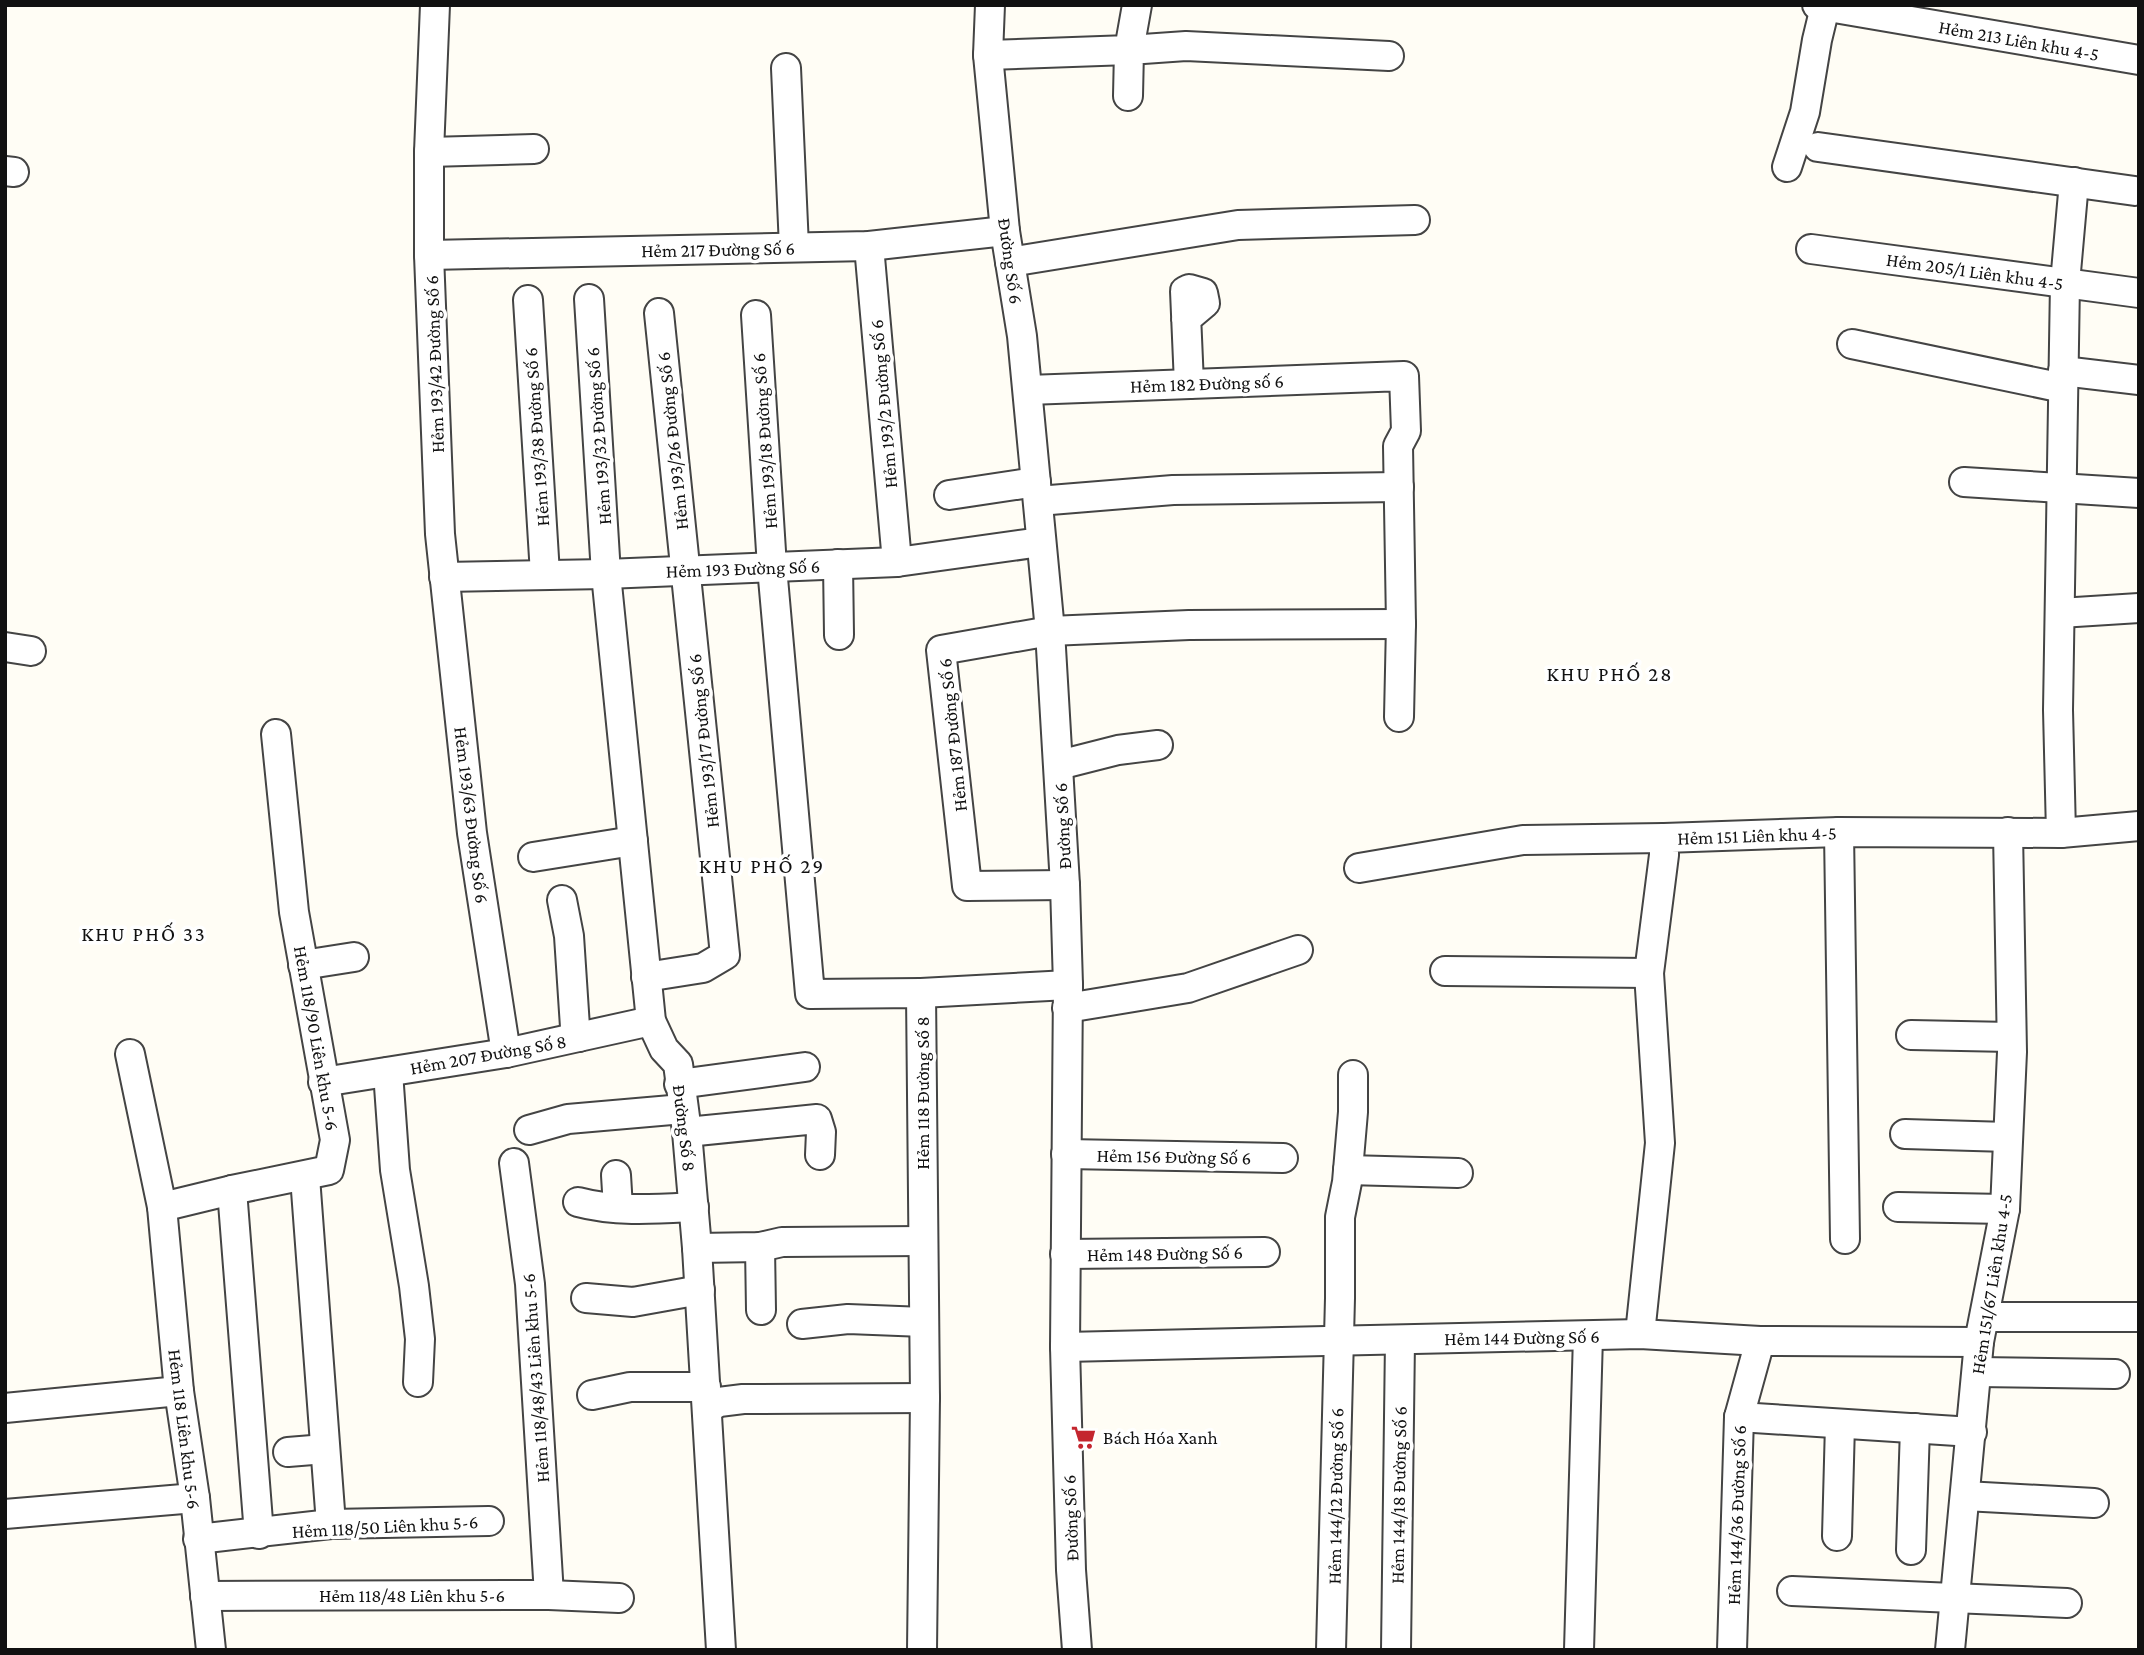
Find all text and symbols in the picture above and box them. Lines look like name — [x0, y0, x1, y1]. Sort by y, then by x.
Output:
street label: Hẻm 213 Liên khu 4-5 — [1937, 16, 2101, 65]
street label: Đường Số 6 — [994, 217, 1027, 305]
street label: Hẻm 217 Đường Số 6 — [641, 238, 795, 261]
street label: Hẻm 205/1 Liên khu 4-5 — [1885, 249, 2065, 294]
street label: Hẻm 193/42 Đường Số 6 — [421, 275, 448, 453]
street label: Hẻm 193/2 Đường Số 6 — [866, 319, 901, 489]
street label: Hẻm 193/32 Đường Số 6 — [582, 346, 615, 526]
street label: Hẻm 193/38 Đường Số 6 — [520, 347, 553, 527]
street label: Hẻm 193/26 Đường Số 6 — [653, 351, 692, 531]
street label: Hẻm 193/18 Đường Số 6 — [748, 352, 781, 530]
street label: Hẻm 182 Đường số 6 — [1130, 370, 1284, 397]
street label: Hẻm 193 Đường Số 6 — [665, 555, 821, 582]
street label: Hẻm 193/17 Đường Số 6 — [684, 653, 723, 829]
street label: Hẻm 187 Đường Số 6 — [934, 657, 971, 813]
district label: KHU PHỐ 28 — [1546, 662, 1674, 686]
street label: Hẻm 193/63 Đường Số 6 — [450, 725, 493, 905]
street label: Đường Số 6 — [1050, 782, 1075, 870]
street label: Hẻm 151 Liên khu 4-5 — [1677, 822, 1837, 849]
district label: KHU PHỐ 29 — [699, 854, 825, 878]
district label: KHU PHỐ 33 — [81, 922, 207, 946]
street label: Hẻm 118/90 Liên khu 5-6 — [290, 944, 343, 1132]
street label: Hẻm 118 Đường Số 8 — [912, 1016, 933, 1170]
street label: Hẻm 207 Đường Số 8 — [408, 1030, 568, 1079]
street label: Đường Số 8 — [669, 1083, 700, 1173]
street label: Hẻm 156 Đường Số 6 — [1096, 1145, 1252, 1168]
street label: Hẻm 151/67 Liên khu 4-5 — [1967, 1192, 2016, 1376]
street label: Hẻm 148 Đường Số 6 — [1087, 1242, 1243, 1265]
street label: Hẻm 118/48/43 Liên khu 5-6 — [518, 1273, 553, 1483]
street label: Hẻm 144 Đường Số 6 — [1444, 1326, 1600, 1349]
street label: Hẻm 118 Liên khu 5-6 — [164, 1348, 205, 1510]
street label: Hẻm 144/18 Đường Số 6 — [1386, 1406, 1411, 1584]
street label: Hẻm 144/12 Đường Số 6 — [1323, 1407, 1348, 1585]
supermarket icon: Bách Hóa Xanh — [1069, 1423, 1097, 1451]
street label: Hẻm 144/36 Đường Số 6 — [1723, 1425, 1750, 1605]
place label: Bách Hóa Xanh — [1103, 1427, 1218, 1448]
street label: Đường Số 6 — [1058, 1474, 1083, 1562]
street label: Hẻm 118/50 Liên khu 5-6 — [291, 1511, 479, 1542]
street label: Hẻm 118/48 Liên khu 5-6 — [319, 1585, 505, 1606]

